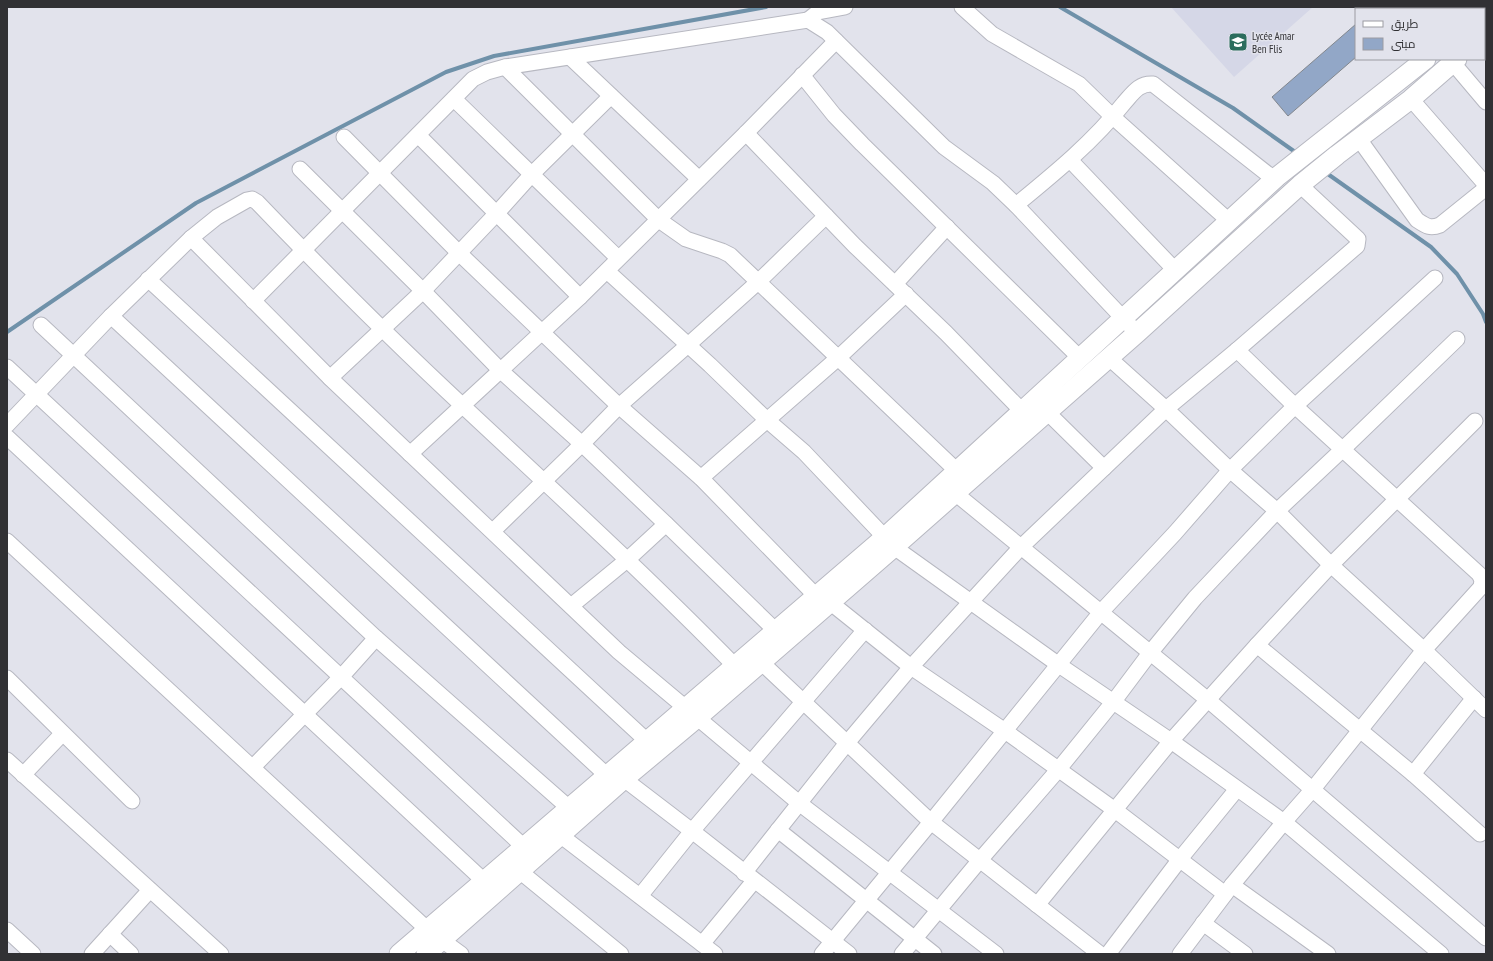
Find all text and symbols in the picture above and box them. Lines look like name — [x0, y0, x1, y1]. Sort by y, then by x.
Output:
legend — [1355, 8, 1485, 60]
text: طريق — [1391, 16, 1419, 31]
place label: Lycée Amar Ben Flis — [1252, 29, 1294, 56]
school or university icon: Lycée Amar Ben Flis — [1227, 31, 1249, 53]
text: مبنى — [1391, 36, 1416, 51]

